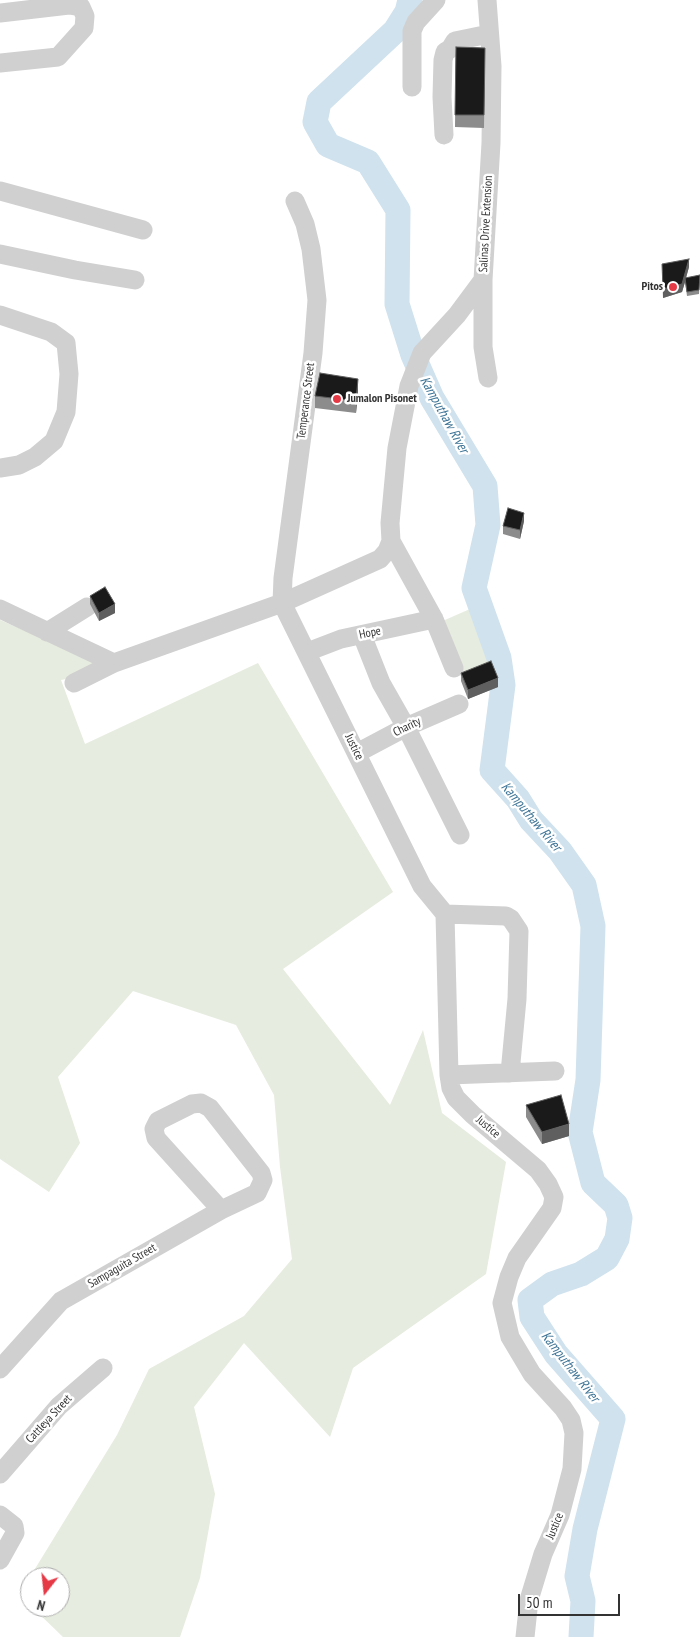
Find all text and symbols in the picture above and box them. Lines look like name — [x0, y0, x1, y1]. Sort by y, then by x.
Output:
street label: Salinas Drive Extension — [476, 175, 496, 273]
place label: Pitos — [642, 280, 663, 294]
marker: Pitos — [667, 281, 679, 293]
street label: Temperance Street — [294, 362, 318, 440]
water label: Kamputhaw River — [416, 374, 472, 456]
place label: Jumalon Pisonet — [347, 392, 417, 406]
marker: Jumalon Pisonet — [331, 393, 343, 405]
street label: Hope — [358, 624, 382, 642]
street label: Charity — [391, 714, 423, 740]
street label: Justice — [342, 732, 366, 762]
water label: Kamputhaw River — [497, 779, 565, 855]
street label: Justice — [473, 1113, 503, 1141]
street label: Sampaguita Street — [85, 1241, 159, 1291]
water label: Kamputhaw River — [537, 1328, 603, 1406]
street label: Cattleya Street — [23, 1392, 75, 1446]
street label: Justice — [543, 1511, 567, 1541]
north arrow — [20, 1567, 70, 1617]
scale bar — [520, 1584, 622, 1616]
text: 50 m — [526, 1593, 552, 1612]
text: N — [35, 1596, 47, 1615]

